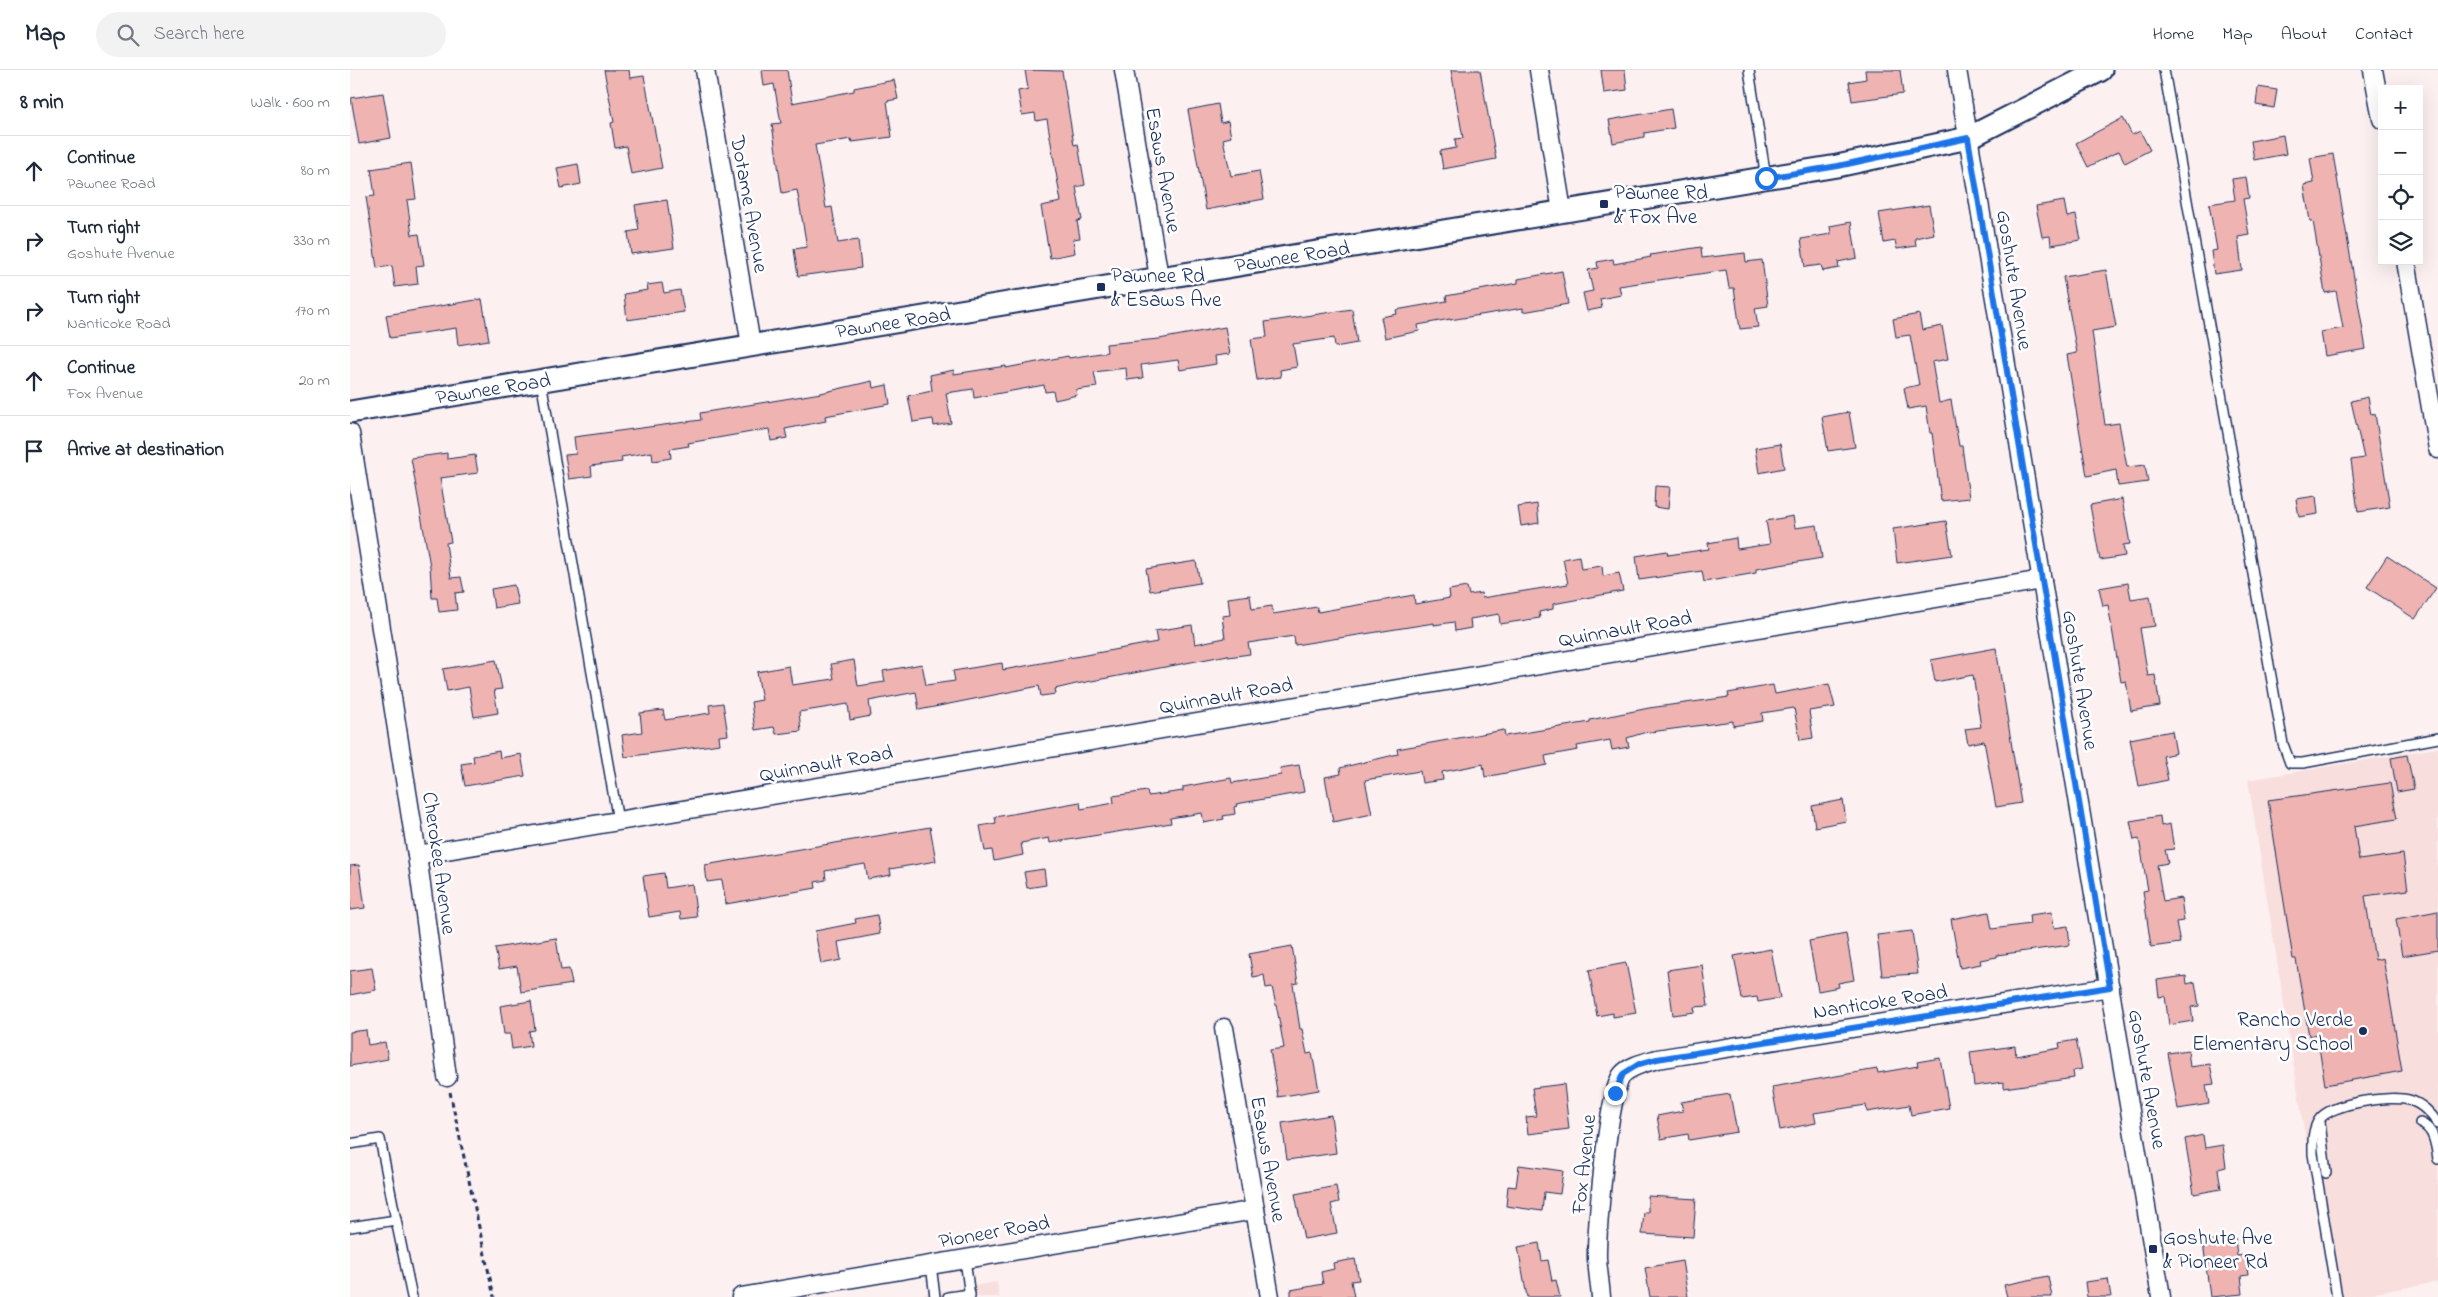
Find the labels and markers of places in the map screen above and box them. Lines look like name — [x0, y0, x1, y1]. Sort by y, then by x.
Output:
place label: Pawnee Rd & Fox Ave — [1614, 179, 1708, 233]
marker: Pawnee Rd & Fox Ave — [1598, 198, 1610, 210]
place label: Pawnee Rd & Esaws Ave — [1111, 262, 1222, 316]
marker: Pawnee Rd & Esaws Ave — [1095, 281, 1107, 293]
place label: Rancho Verde Elementary School — [2192, 1006, 2354, 1062]
marker: Rancho Verde Elementary School — [2357, 1025, 2369, 1037]
place label: Goshute Ave & Pioneer Rd — [2163, 1224, 2273, 1278]
marker: Goshute Ave & Pioneer Rd — [2147, 1243, 2159, 1255]

